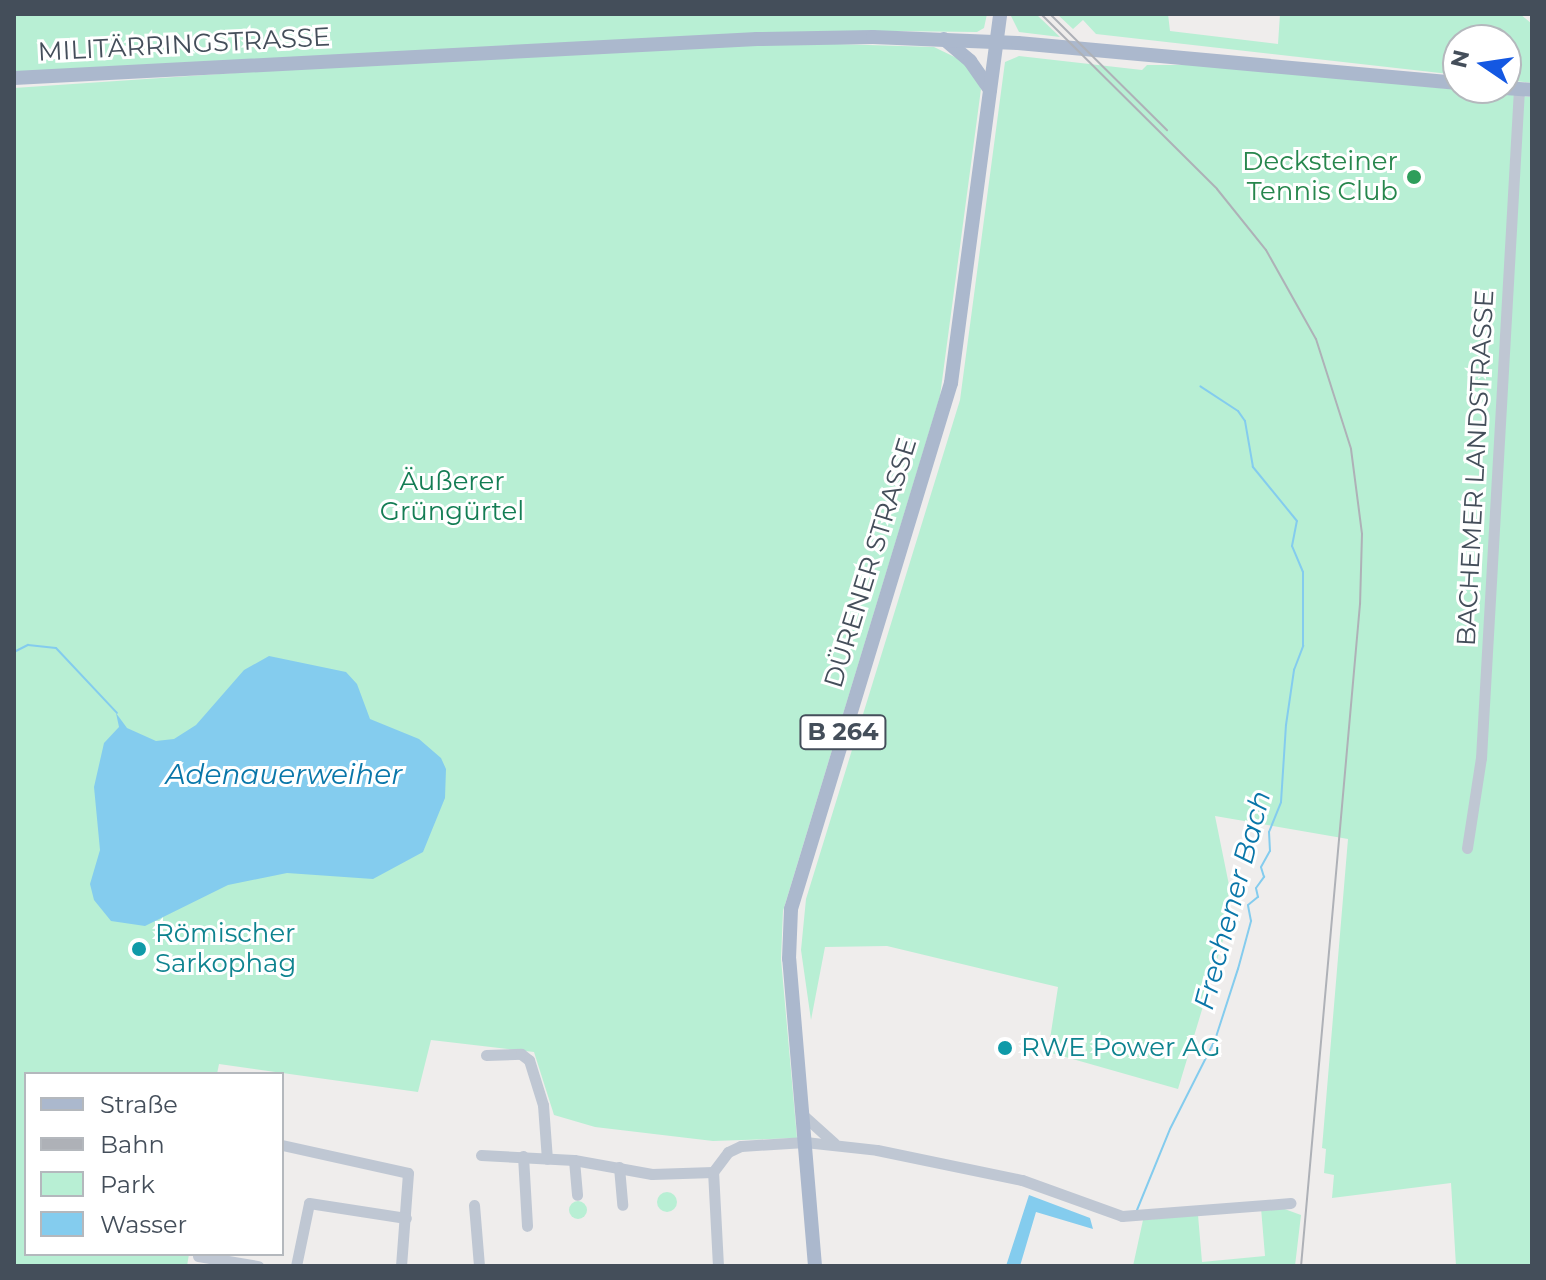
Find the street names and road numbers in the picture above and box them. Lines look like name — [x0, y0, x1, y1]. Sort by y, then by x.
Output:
street label: MILITÄRRINGSTRASSE — [37, 22, 331, 68]
street label: BACHEMER LANDSTRASSE — [1451, 289, 1501, 647]
street label: DÜRENER STRASSE — [818, 434, 924, 692]
road number: B 264 — [799, 712, 887, 752]

